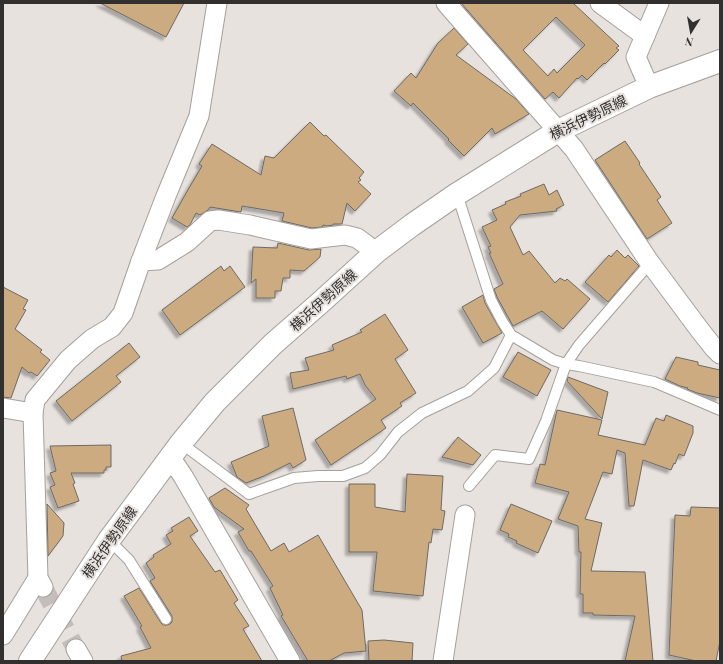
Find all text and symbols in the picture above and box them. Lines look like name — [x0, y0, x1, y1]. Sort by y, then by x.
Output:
north arrow — [671, 12, 711, 52]
text: N — [684, 34, 694, 50]
street label: 横浜伊勢原線 — [546, 90, 630, 144]
street label: 横浜伊勢原線 — [285, 265, 361, 335]
street label: 横浜伊勢原線 — [77, 502, 141, 582]

